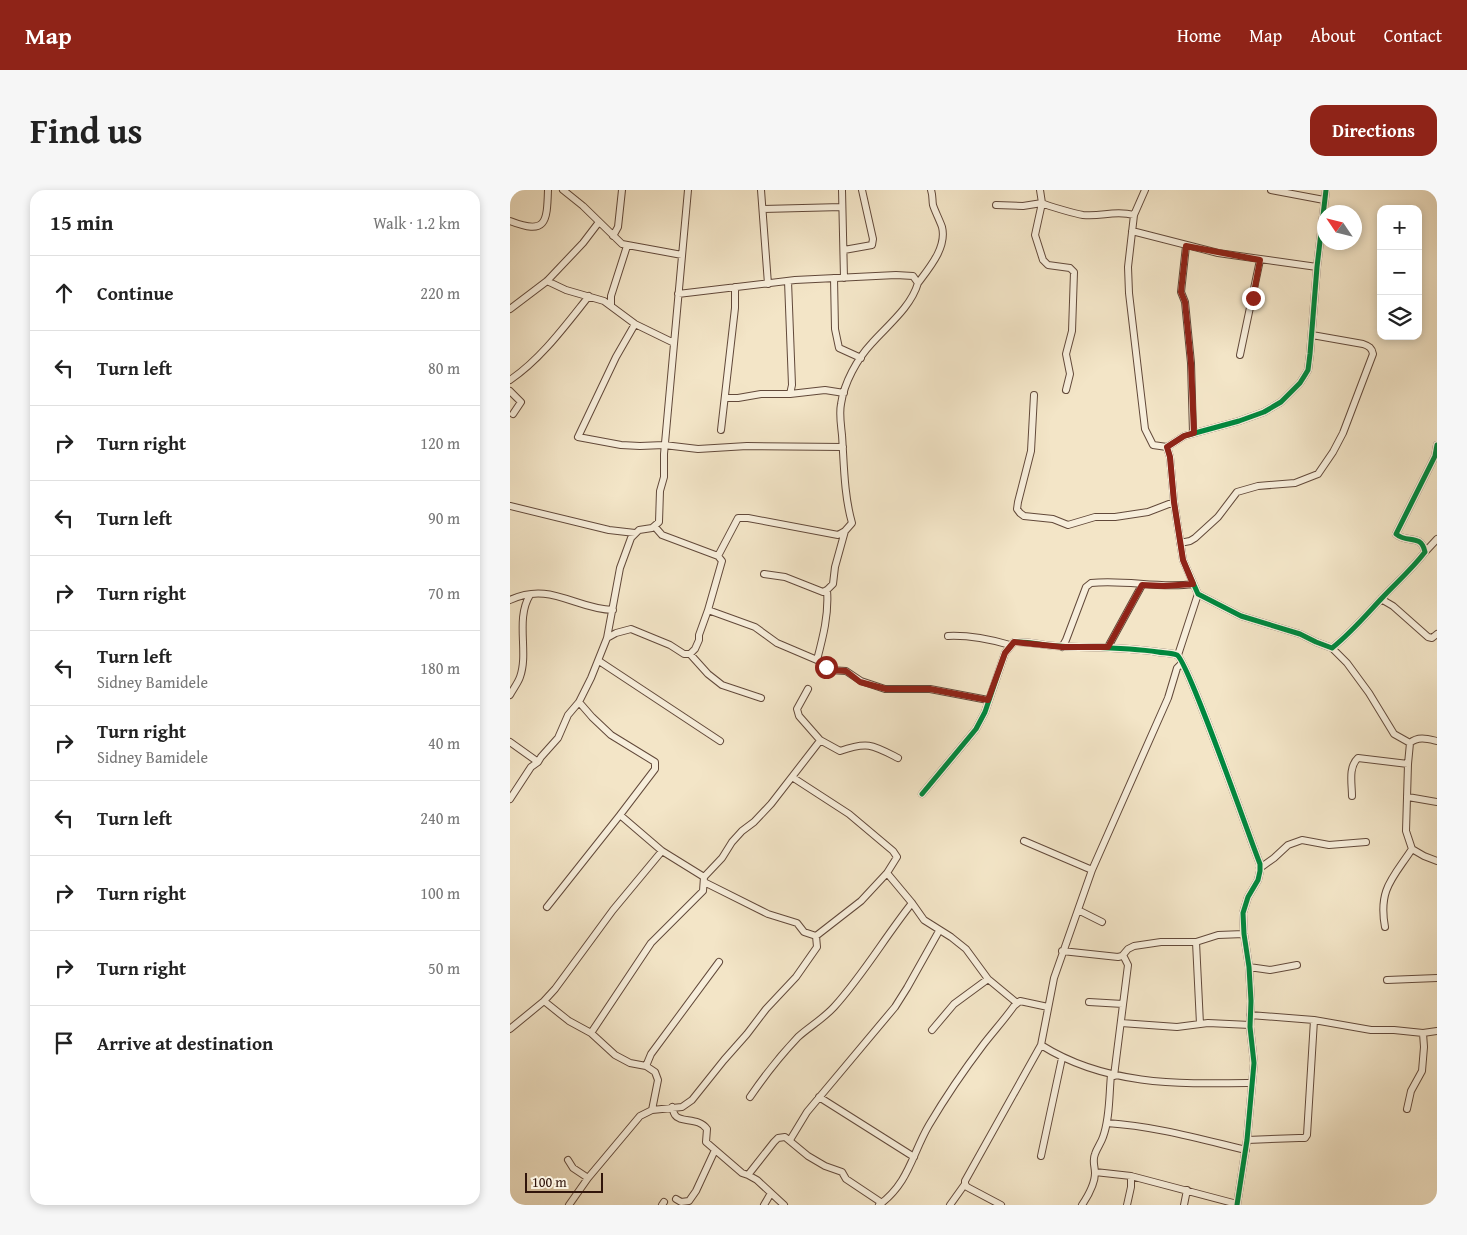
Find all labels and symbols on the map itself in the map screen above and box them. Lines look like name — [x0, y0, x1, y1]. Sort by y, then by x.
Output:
north arrow — [1317, 205, 1362, 250]
route end — [1242, 287, 1265, 310]
route start — [815, 656, 838, 679]
scale bar — [525, 1170, 602, 1193]

